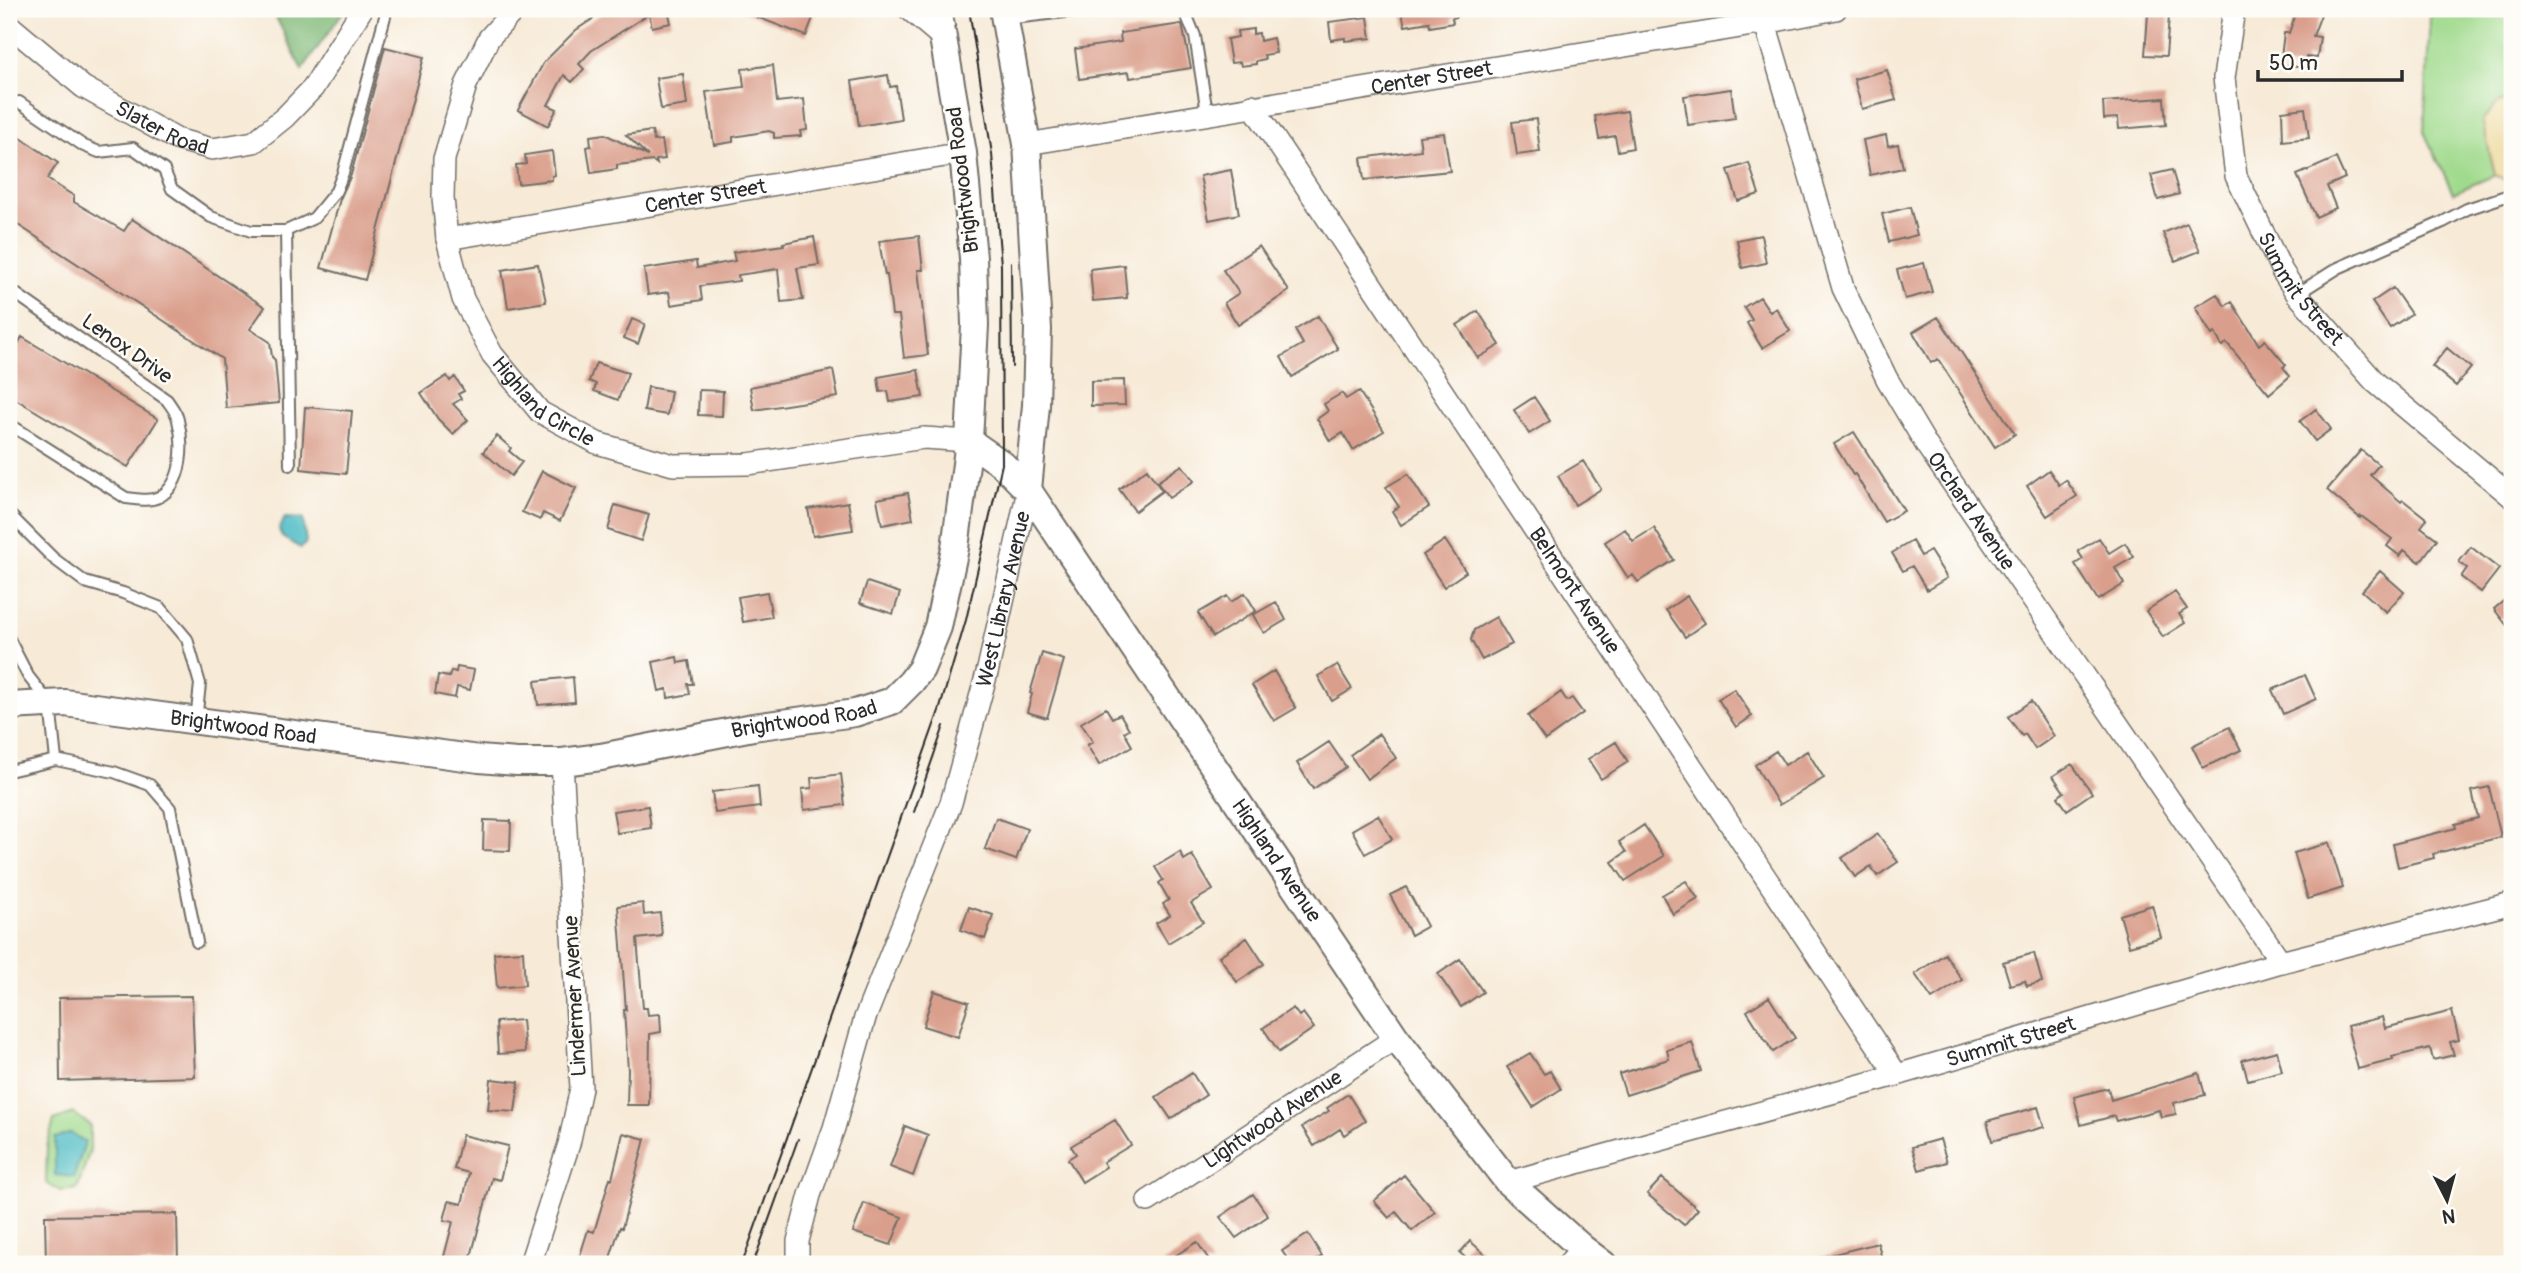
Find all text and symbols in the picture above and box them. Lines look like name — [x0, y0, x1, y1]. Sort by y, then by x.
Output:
scale bar — [2258, 38, 2402, 82]
text: 50 m — [2269, 50, 2318, 77]
street label: Center Street — [1369, 54, 1495, 101]
street label: Slater Road — [111, 94, 212, 161]
street label: Brightwood Road — [941, 105, 985, 255]
street label: Center Street — [643, 172, 769, 219]
street label: Summit Street — [2252, 228, 2350, 351]
street label: Lenox Drive — [76, 308, 178, 391]
street label: Highland Circle — [486, 350, 600, 453]
street label: Orchard Avenue — [1921, 446, 2022, 576]
street label: West Library Avenue — [970, 508, 1036, 690]
street label: Belmont Avenue — [1523, 522, 1627, 659]
street label: Brightwood Road — [729, 693, 881, 744]
street label: Brightwood Road — [168, 704, 318, 750]
street label: Highland Avenue — [1226, 793, 1328, 928]
street label: Lindermer Avenue — [557, 914, 593, 1077]
street label: Summit Street — [1943, 1010, 2079, 1073]
street label: Lightwood Avenue — [1198, 1063, 1348, 1175]
north arrow — [2412, 1164, 2482, 1234]
text: N — [2441, 1203, 2456, 1229]

